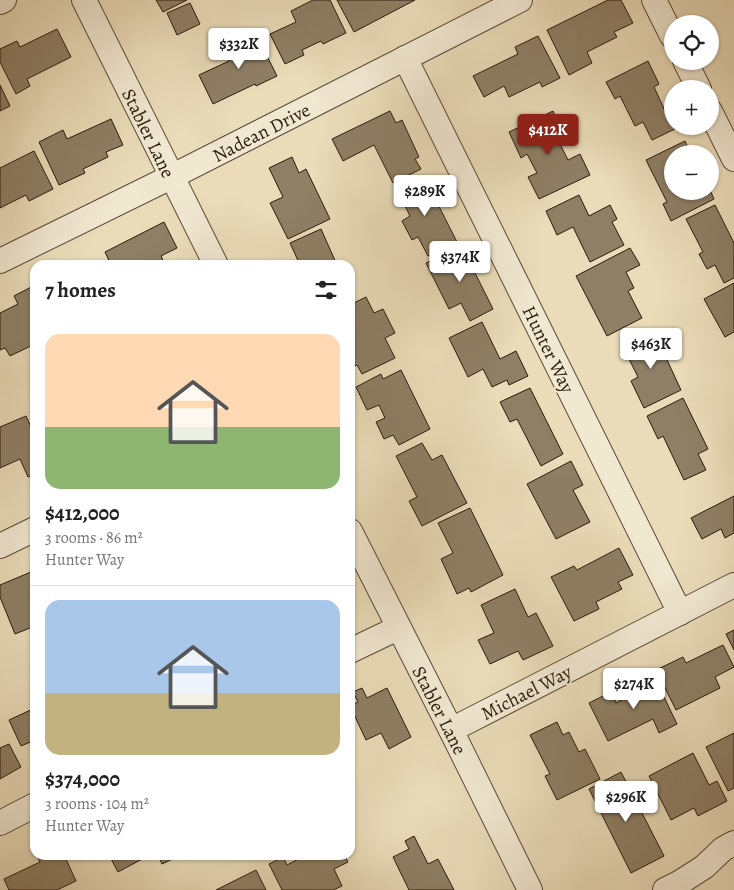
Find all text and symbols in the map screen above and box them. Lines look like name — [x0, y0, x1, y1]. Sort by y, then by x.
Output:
map controls — [664, 15, 719, 200]
button: locate — [664, 15, 719, 70]
pin: $332K — [204, 28, 274, 70]
text: $332K — [219, 33, 259, 55]
button: + — [664, 80, 719, 135]
street label: Stabler Lane — [115, 84, 181, 182]
street label: Nadean Drive — [208, 97, 315, 169]
pin: $412K — [513, 114, 583, 156]
text: $412K — [529, 119, 567, 141]
button: − — [664, 145, 719, 200]
pin: $289K — [390, 174, 460, 217]
text: $289K — [405, 180, 445, 202]
pin: $374K — [425, 240, 495, 283]
text: $374K — [440, 246, 480, 268]
text: 7 homes — [45, 276, 116, 304]
icon: filters — [312, 276, 340, 304]
street label: Hunter Way — [516, 301, 581, 398]
pin: $463K — [616, 328, 686, 370]
text: $463K — [631, 333, 671, 355]
icon: home — [148, 367, 238, 457]
text: $412,000 — [45, 499, 120, 527]
text: 3 rooms · 86 m² — [45, 527, 143, 549]
text: Hunter Way — [45, 549, 124, 571]
icon: home — [148, 632, 238, 722]
street label: Michael Way — [477, 659, 577, 727]
street label: Stabler Lane — [406, 662, 473, 759]
pin: $274K — [599, 668, 669, 710]
text: $274K — [614, 673, 654, 695]
text: $374,000 — [45, 765, 120, 793]
pin: $296K — [591, 780, 661, 823]
text: $296K — [606, 786, 646, 808]
text: 3 rooms · 104 m² — [45, 793, 149, 815]
text: Hunter Way — [45, 815, 124, 837]

